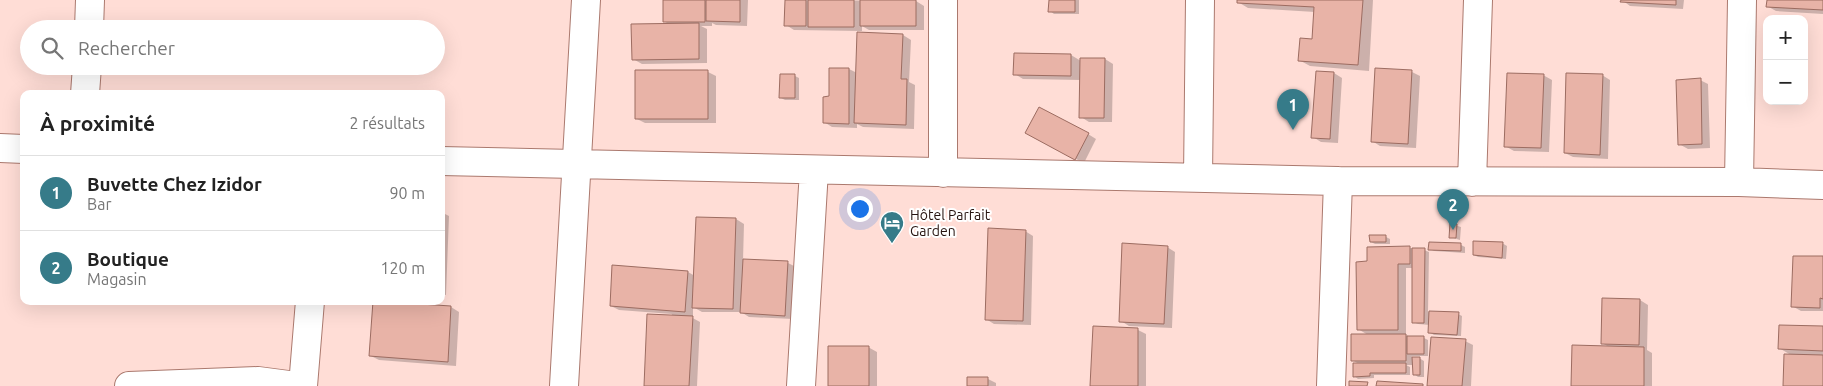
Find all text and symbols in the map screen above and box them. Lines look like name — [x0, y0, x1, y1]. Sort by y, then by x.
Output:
map controls — [1763, 15, 1808, 105]
button: + — [1763, 15, 1808, 60]
search box — [20, 20, 445, 75]
icon: search — [38, 34, 66, 62]
text: Rechercher — [78, 37, 175, 59]
button: − — [1763, 60, 1808, 105]
pin: 1 — [1277, 89, 1309, 130]
text: À proximité — [40, 111, 155, 135]
text: 2 résultats — [349, 114, 425, 132]
text: Buvette Chez Izidor — [87, 173, 262, 195]
text: 1 — [51, 184, 61, 202]
text: 90 m — [389, 184, 425, 202]
pin: 2 — [1437, 189, 1469, 230]
text: Bar — [87, 195, 111, 213]
your location — [847, 196, 873, 222]
place label: Hôtel Parfait Garden — [910, 207, 991, 239]
hotel icon: Hôtel Parfait Garden — [879, 210, 905, 244]
text: Boutique — [87, 248, 169, 270]
text: 2 — [51, 259, 61, 277]
text: 120 m — [380, 259, 425, 277]
text: Magasin — [87, 270, 147, 288]

